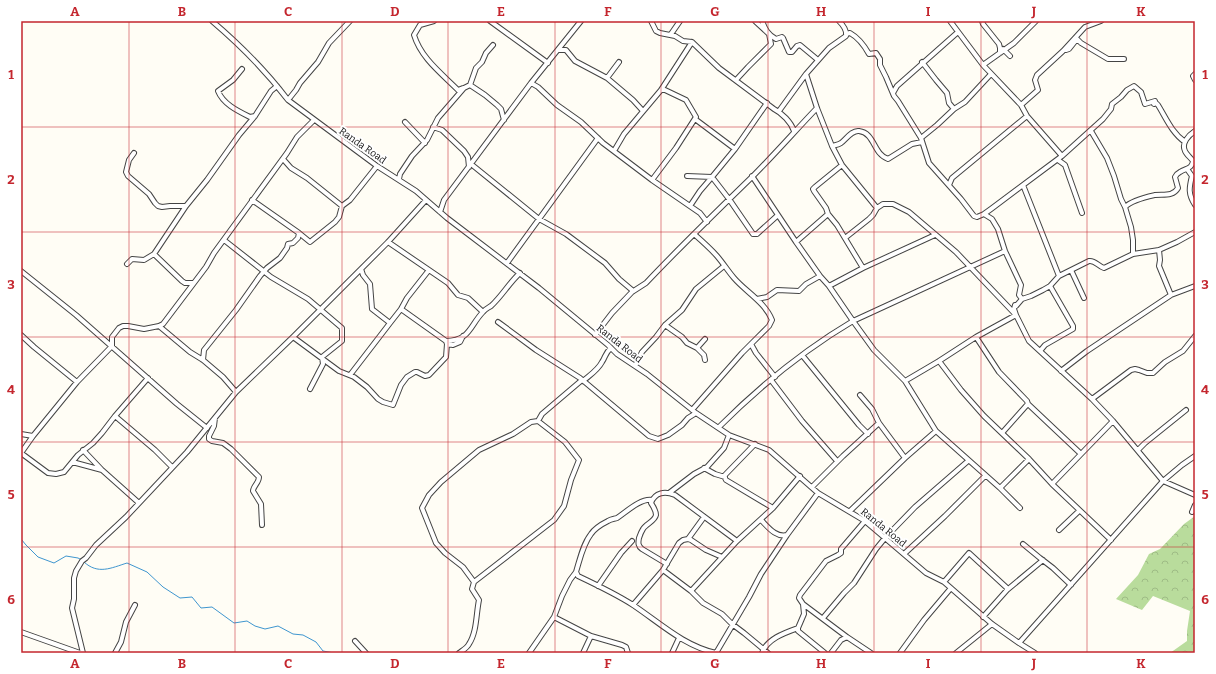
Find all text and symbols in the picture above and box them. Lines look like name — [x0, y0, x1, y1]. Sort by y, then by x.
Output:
text: A — [70, 4, 80, 19]
text: B — [178, 4, 186, 19]
text: C — [284, 4, 292, 19]
text: D — [390, 4, 400, 19]
text: E — [497, 4, 505, 19]
text: F — [604, 4, 612, 19]
text: G — [710, 4, 720, 19]
text: H — [816, 4, 826, 19]
text: I — [926, 4, 931, 19]
text: J — [1031, 4, 1037, 19]
text: K — [1136, 4, 1146, 19]
text: 1 — [8, 67, 14, 82]
text: 1 — [1202, 67, 1208, 82]
street label: Randa Road — [336, 125, 388, 167]
text: 2 — [7, 172, 15, 187]
text: 2 — [1201, 172, 1209, 187]
text: 3 — [7, 277, 15, 292]
text: 3 — [1201, 277, 1209, 292]
street label: Randa Road — [594, 322, 645, 365]
text: 4 — [7, 382, 15, 397]
text: 4 — [1201, 382, 1209, 397]
text: 5 — [7, 487, 15, 502]
text: 5 — [1201, 487, 1209, 502]
street label: Randa Road — [858, 506, 909, 550]
text: 6 — [7, 592, 15, 607]
text: 6 — [1201, 592, 1209, 607]
text: A — [70, 656, 80, 671]
text: B — [178, 656, 186, 671]
text: C — [284, 656, 292, 671]
text: D — [390, 656, 400, 671]
text: E — [497, 656, 505, 671]
text: F — [604, 656, 612, 671]
text: G — [710, 656, 720, 671]
text: H — [816, 656, 826, 671]
text: I — [926, 656, 931, 671]
text: J — [1031, 656, 1037, 671]
text: K — [1136, 656, 1146, 671]

